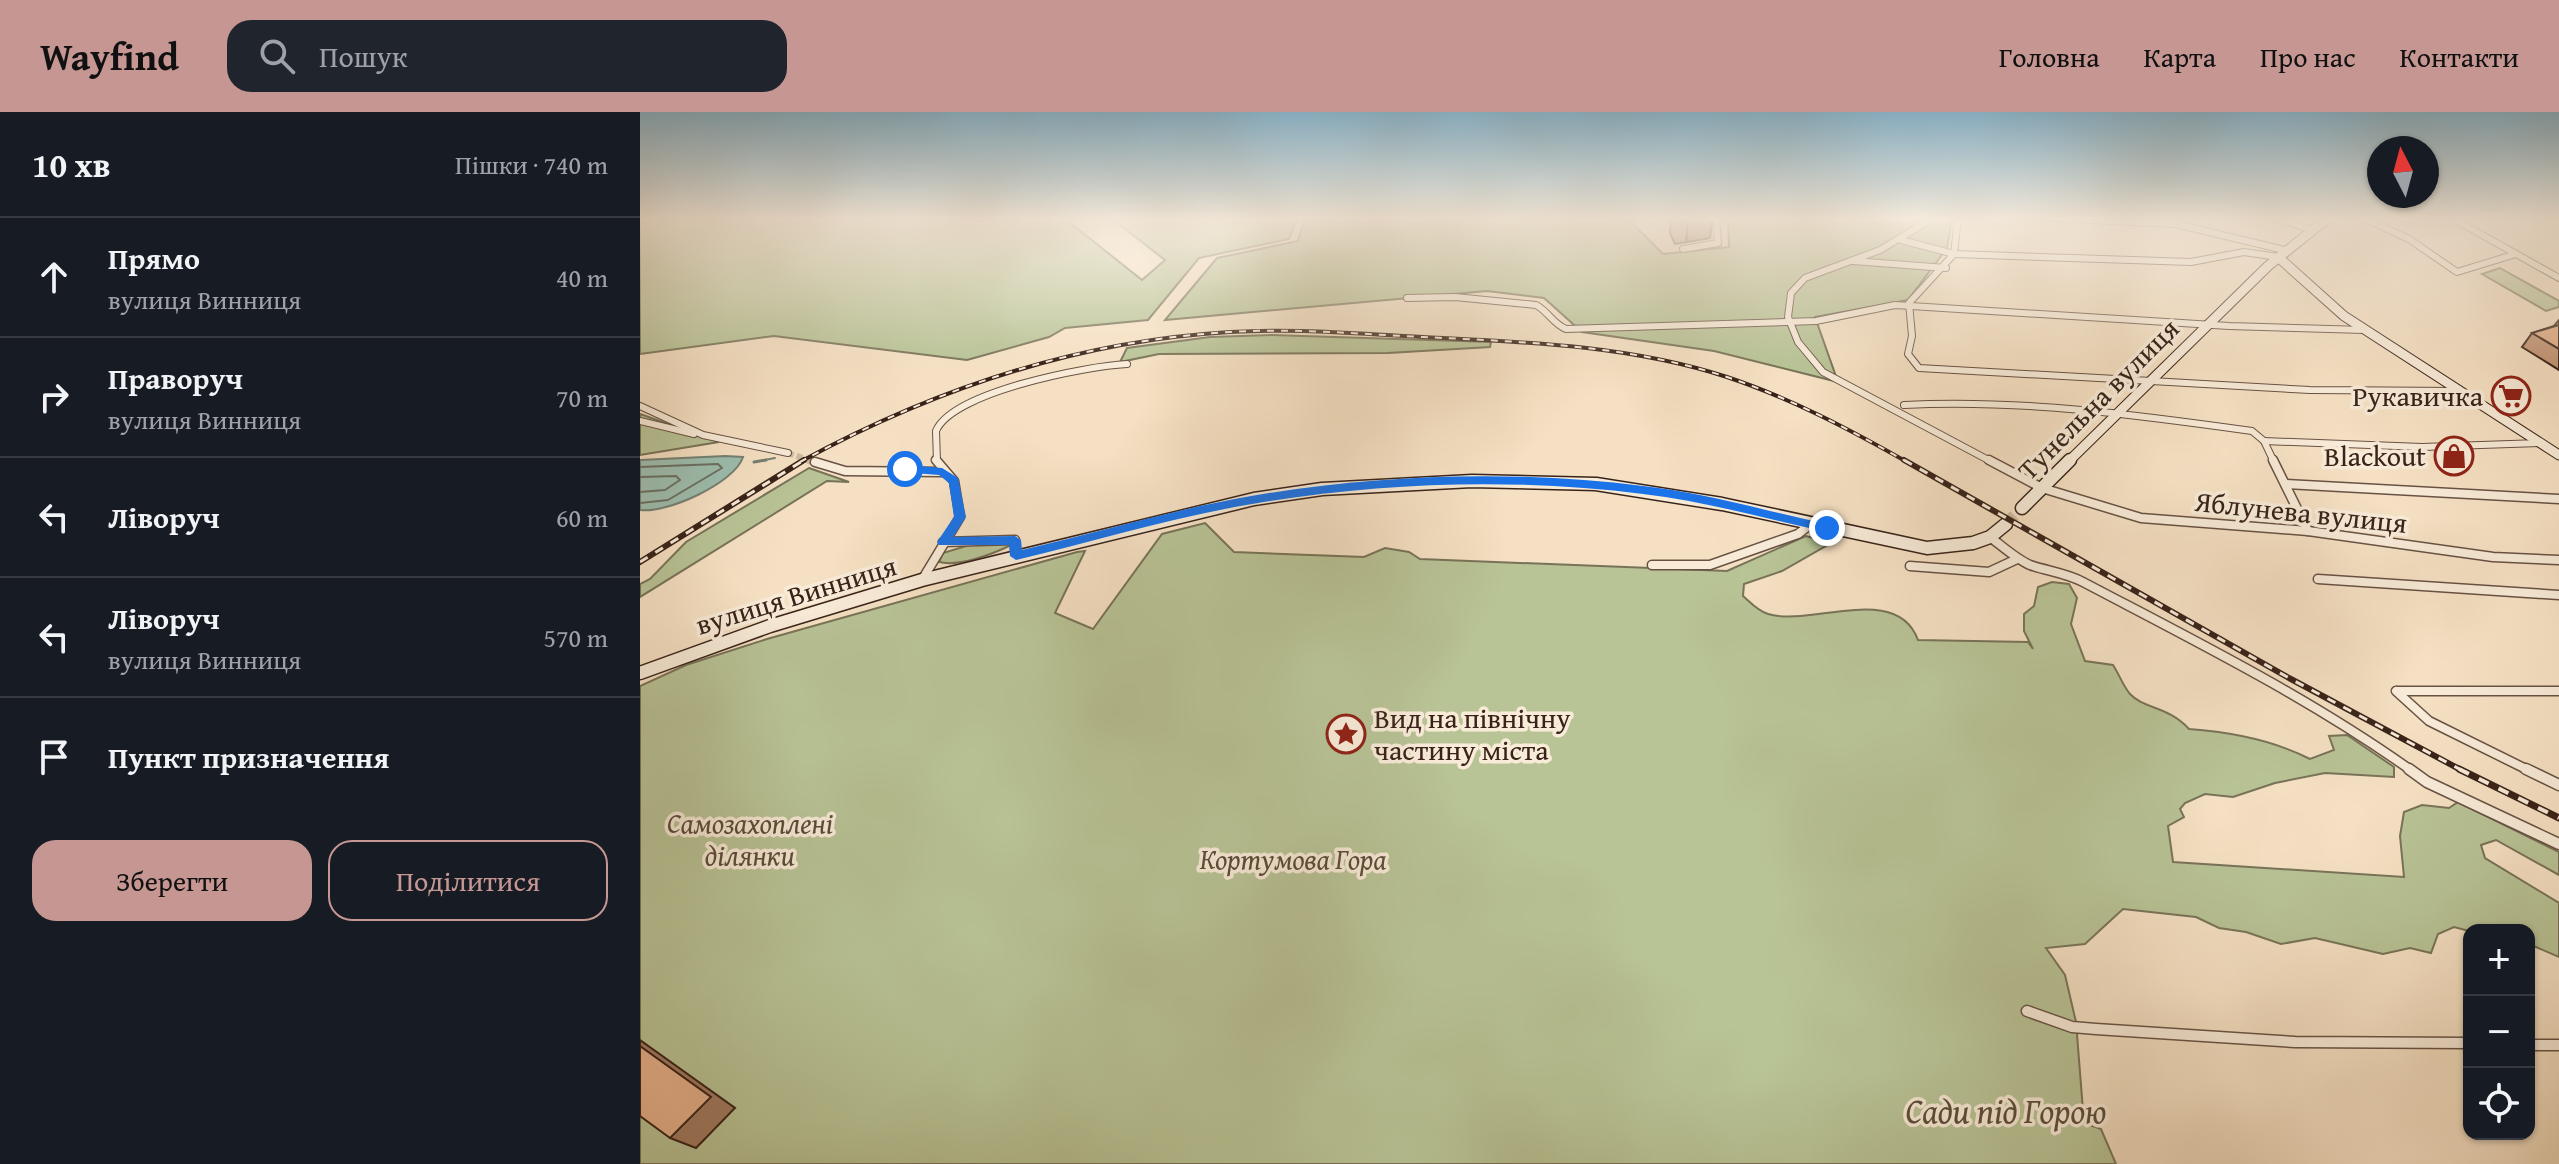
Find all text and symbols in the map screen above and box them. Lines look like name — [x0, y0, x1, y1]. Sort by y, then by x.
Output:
search box — [227, 20, 787, 92]
text: Wayfind — [40, 28, 179, 84]
icon: search — [255, 34, 299, 78]
text: Пошук — [319, 34, 407, 78]
text: Головна — [1999, 36, 2099, 77]
text: Карта — [2143, 36, 2216, 77]
text: Про нас — [2260, 36, 2356, 77]
text: Контакти — [2400, 36, 2519, 77]
north arrow — [2367, 136, 2439, 208]
text: 10 хв — [32, 140, 110, 189]
text: Пішки · 740 m — [455, 145, 608, 184]
text: Прямо — [108, 236, 200, 280]
icon: ahead — [32, 255, 76, 299]
text: 40 m — [556, 258, 608, 297]
text: вулиця Винниця — [108, 280, 301, 319]
street label: Тунельна вулиця — [2008, 309, 2188, 489]
text: Праворуч — [108, 356, 243, 400]
icon: right — [32, 375, 76, 419]
place label: Рукавичка — [2352, 375, 2484, 416]
supermarket icon: Рукавичка — [2490, 375, 2532, 417]
text: 70 m — [556, 378, 608, 417]
text: вулиця Винниця — [108, 400, 301, 439]
place label: Blackout — [2324, 435, 2426, 476]
shop icon: Blackout — [2433, 435, 2475, 477]
route start — [887, 451, 923, 487]
street label: Яблунева вулиця — [2192, 480, 2409, 543]
icon: left — [32, 495, 76, 539]
text: Ліворуч — [108, 495, 220, 539]
text: 60 m — [556, 498, 608, 537]
route end — [1809, 510, 1845, 546]
street label: вулиця Винниця — [690, 545, 901, 645]
text: Ліворуч — [108, 596, 220, 640]
icon: left — [32, 615, 76, 659]
text: 570 m — [543, 618, 608, 657]
text: вулиця Винниця — [108, 640, 301, 679]
place label: Вид на північну частину міста — [1374, 697, 1571, 770]
place icon: Вид на північну частину міста — [1325, 713, 1367, 755]
icon: arrive — [32, 735, 76, 779]
text: Пункт призначення — [108, 735, 389, 779]
park label: Самозахоплені ділянки — [667, 802, 833, 875]
park label: Кортумова Гора — [1200, 838, 1386, 879]
button: Зберегти — [32, 840, 312, 921]
button: Поділитися — [328, 840, 608, 921]
map controls — [2463, 924, 2535, 1140]
button: + — [2463, 924, 2535, 996]
button: − — [2463, 996, 2535, 1068]
button: locate — [2463, 1068, 2535, 1140]
park label: Сади під Горою — [1906, 1086, 2106, 1135]

